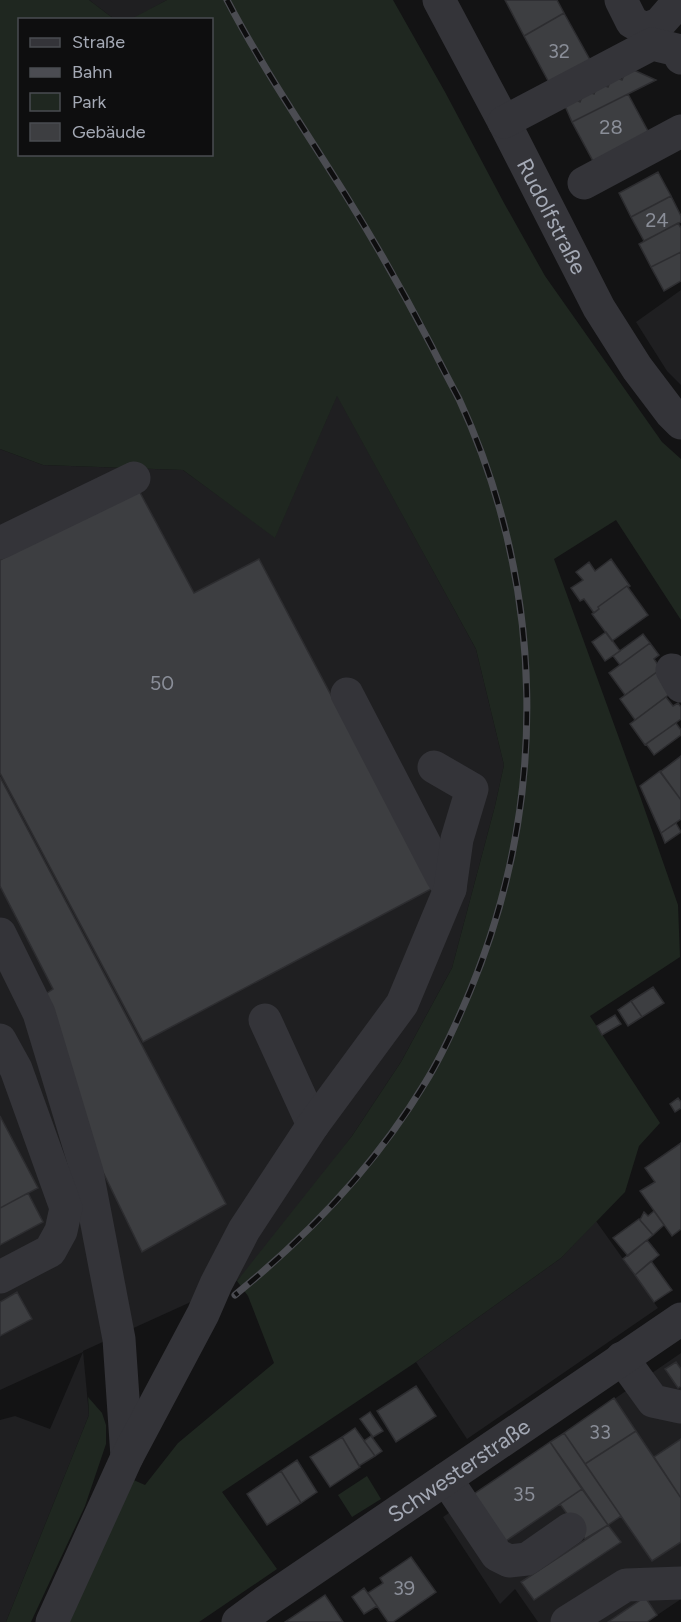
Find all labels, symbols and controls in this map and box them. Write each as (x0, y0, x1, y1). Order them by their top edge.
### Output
legend (18, 18, 213, 156)
text: Straße (72, 31, 125, 53)
house number: 32 (548, 39, 570, 63)
text: Bahn (72, 61, 112, 83)
text: Park (72, 91, 107, 113)
house number: 28 (599, 115, 623, 139)
text: Gebäude (72, 121, 146, 143)
street label: Rudolfstraße (511, 154, 593, 279)
house number: 24 (645, 208, 669, 232)
house number: 50 (150, 671, 174, 695)
street label: Schwesterstraße (382, 1412, 535, 1528)
house number: 33 (589, 1420, 611, 1444)
house number: 35 (513, 1482, 535, 1506)
house number: 39 (393, 1576, 415, 1600)

